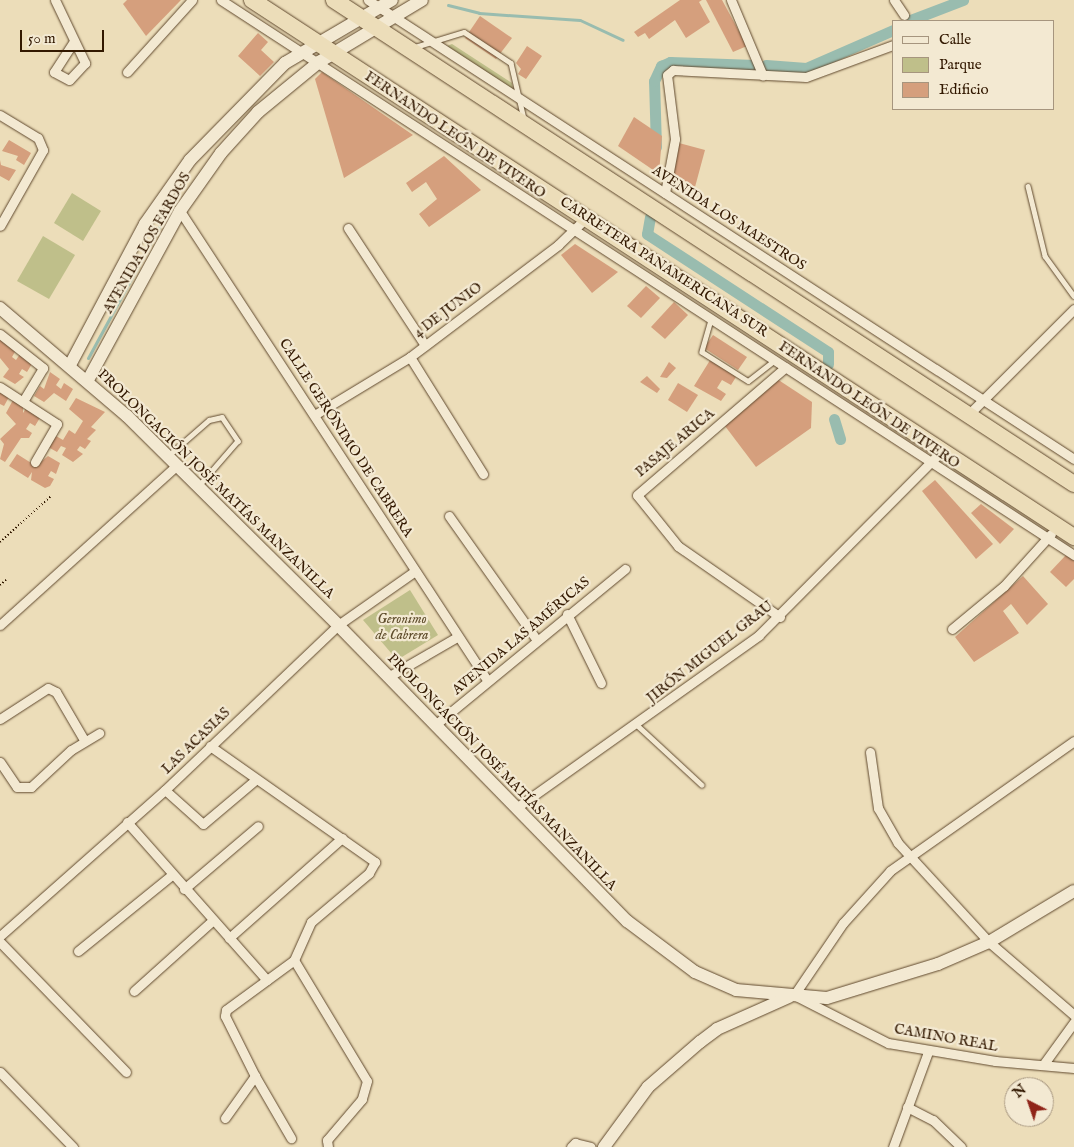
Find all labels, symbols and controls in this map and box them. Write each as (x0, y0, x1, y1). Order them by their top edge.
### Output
scale bar (22, 20, 106, 52)
legend (892, 20, 1054, 110)
text: 50 m (28, 29, 56, 48)
text: Calle (939, 30, 971, 49)
text: Parque (939, 55, 982, 74)
street label: FERNANDO LEÓN DE VIVERO (361, 68, 549, 202)
text: Edificio (939, 80, 989, 99)
street label: AVENIDA LOS MAESTROS (649, 162, 809, 274)
street label: AVENIDA LOS FARDOS (100, 170, 194, 316)
street label: CARRETERA PANAMERICANA SUR (557, 193, 771, 341)
street label: 4 DE JUNIO (411, 279, 485, 341)
street label: CALLE GERÓNIMO DE CABRERA (275, 336, 417, 540)
street label: FERNANDO LEÓN DE VIVERO (775, 338, 963, 472)
street label: PROLONGACIÓN JOSÉ MATÍAS MANZANILLA (94, 366, 338, 602)
street label: PASAJE ARICA (632, 405, 718, 481)
street label: AVENIDA LAS AMÉRICAS (449, 574, 593, 698)
street label: JIRÓN MIGUEL GRAU (643, 597, 777, 707)
park label: Geronimo de Cabrera (375, 611, 429, 644)
street label: PROLONGACIÓN JOSÉ MATÍAS MANZANILLA (384, 650, 620, 894)
street label: LAS ACASIAS (158, 704, 234, 778)
street label: CAMINO REAL (893, 1021, 999, 1055)
north arrow (1004, 1077, 1054, 1127)
text: N (1009, 1081, 1030, 1102)

